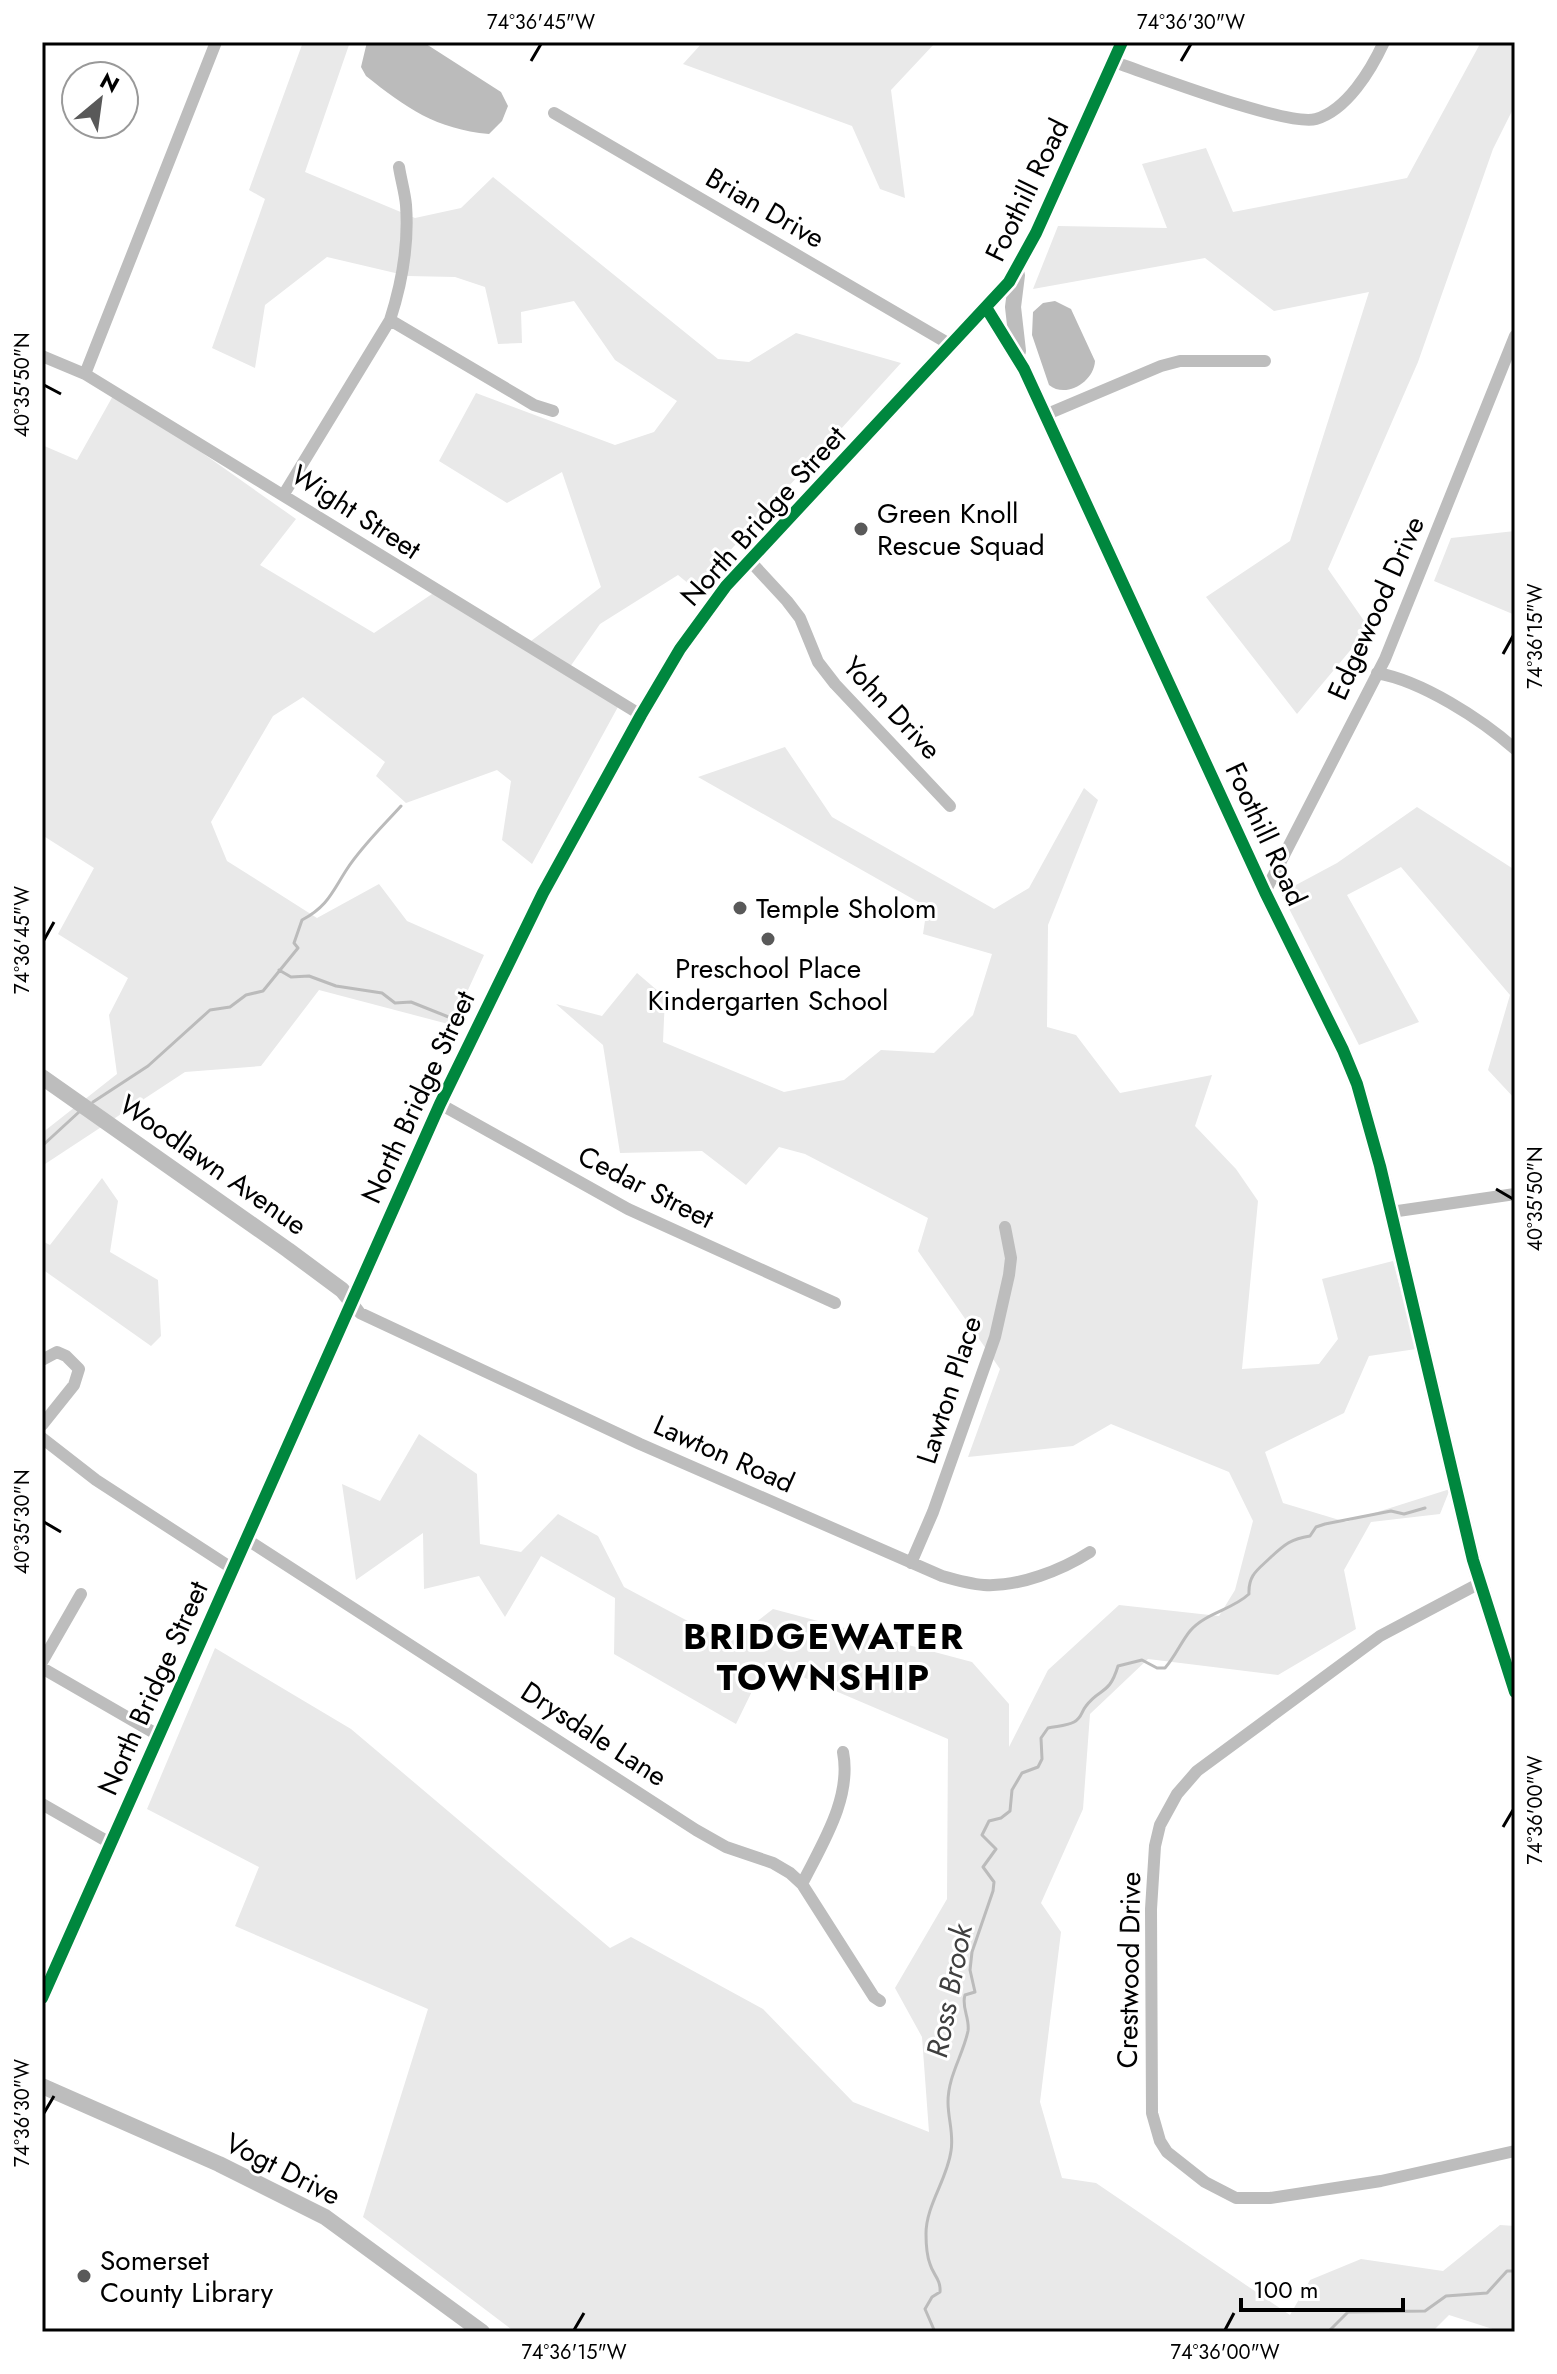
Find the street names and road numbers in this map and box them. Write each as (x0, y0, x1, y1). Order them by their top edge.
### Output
street label: Foothill Road (975, 112, 1079, 268)
street label: Brian Drive (698, 157, 832, 259)
street label: North Bridge Street (671, 416, 856, 615)
street label: Wight Street (283, 455, 429, 570)
street label: Edgewood Drive (1317, 510, 1435, 706)
street label: Yohn Drive (833, 647, 951, 769)
street label: Foothill Road (1215, 755, 1317, 913)
street label: North Bridge Street (351, 984, 485, 1210)
street label: Woodlawn Avenue (111, 1085, 315, 1245)
street label: Cedar Street (571, 1135, 721, 1239)
street label: Lawton Place (906, 1311, 992, 1469)
street label: Lawton Road (647, 1405, 801, 1503)
street label: North Bridge Street (87, 1574, 219, 1802)
street label: Drysdale Lane (513, 1671, 675, 1797)
street label: Crestwood Drive (1107, 1871, 1151, 2069)
street label: Vogt Drive (218, 2122, 348, 2216)

